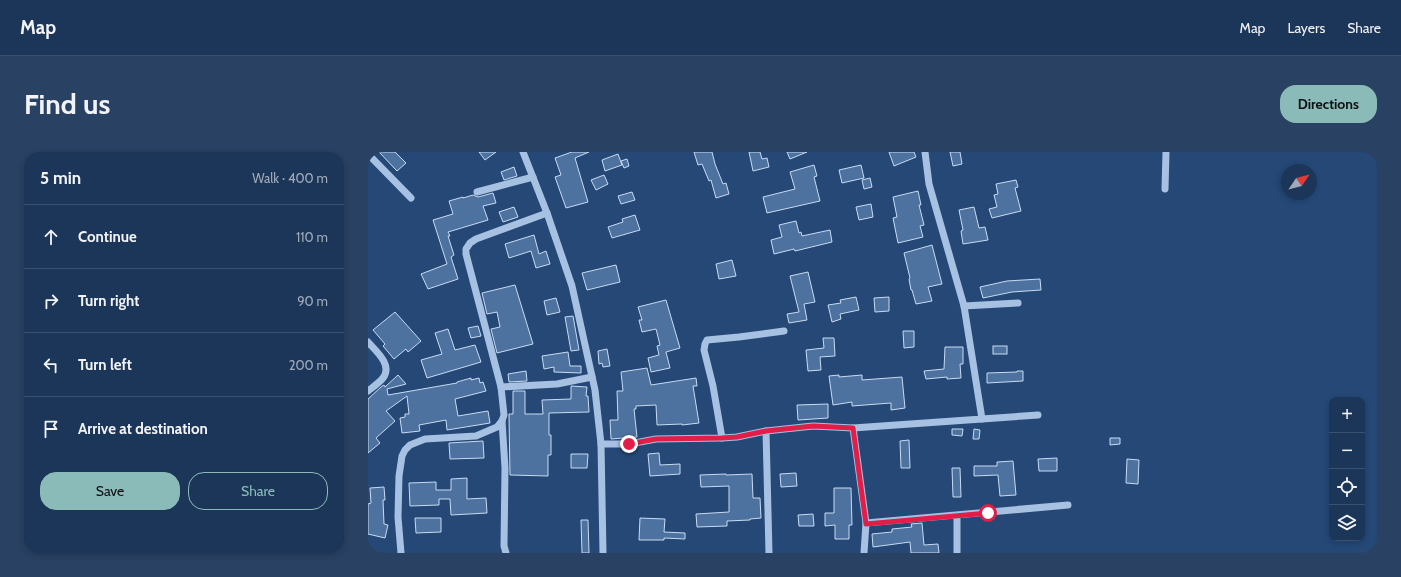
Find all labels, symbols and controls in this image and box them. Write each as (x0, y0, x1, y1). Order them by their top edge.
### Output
text: Map (20, 16, 56, 39)
text: Map (1240, 19, 1265, 37)
text: Layers (1287, 19, 1325, 37)
text: Share (1347, 19, 1381, 37)
button: Directions (1280, 85, 1377, 123)
text: Find us (24, 87, 110, 121)
north arrow (1281, 164, 1317, 200)
text: 5 min (40, 168, 81, 188)
text: Walk · 400 m (252, 170, 328, 186)
icon: ahead (40, 226, 62, 248)
text: Continue (78, 228, 137, 246)
text: 110 m (296, 229, 328, 245)
icon: right (40, 290, 62, 312)
text: Turn right (78, 292, 139, 310)
text: 90 m (297, 293, 328, 309)
icon: left (40, 354, 62, 376)
text: Turn left (78, 356, 132, 374)
text: 200 m (289, 357, 328, 373)
map controls (1329, 397, 1365, 541)
button: + (1329, 397, 1365, 433)
icon: arrive (40, 418, 62, 440)
text: Arrive at destination (78, 420, 208, 438)
button: − (1329, 433, 1365, 469)
route end (620, 435, 638, 453)
button: locate (1329, 469, 1365, 505)
button: Save (40, 472, 180, 510)
button: Share (188, 472, 328, 510)
route start (979, 504, 997, 522)
button: layers (1329, 505, 1365, 541)

